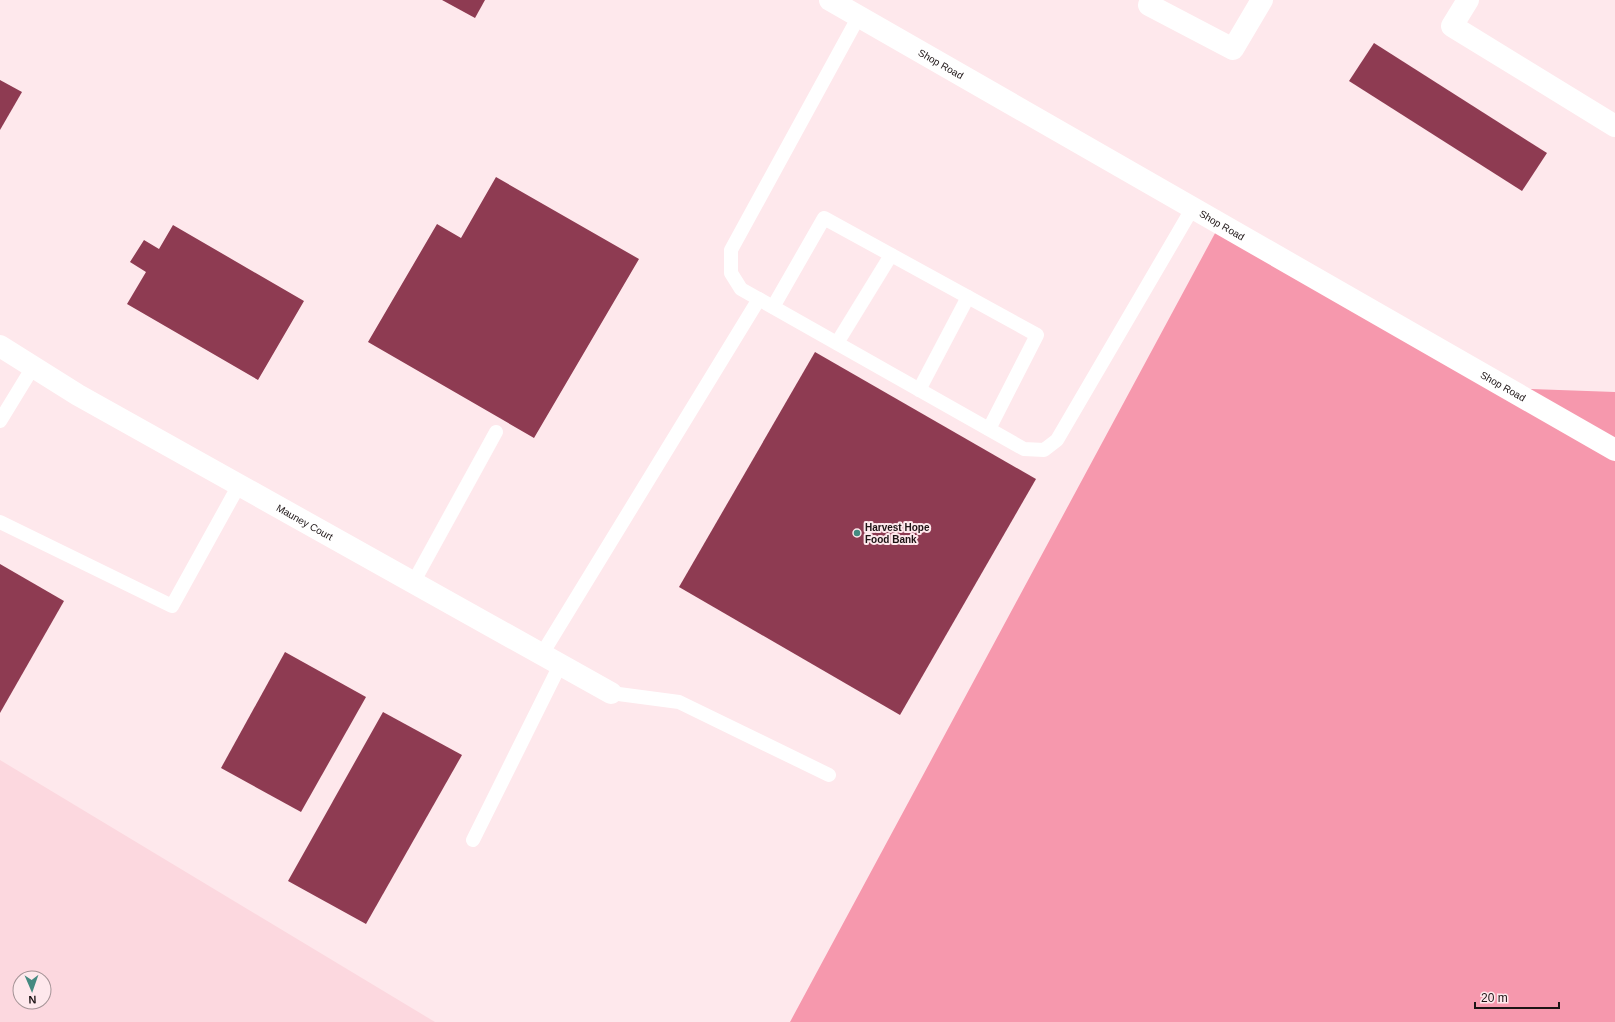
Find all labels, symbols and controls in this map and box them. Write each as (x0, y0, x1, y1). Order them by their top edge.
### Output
street label: Shop Road (916, 47, 965, 81)
street label: Shop Road (1197, 208, 1246, 242)
street label: Shop Road (1479, 369, 1527, 404)
street label: Mauney Court (274, 502, 335, 543)
place label: Harvest Hope Food Bank (865, 522, 930, 545)
marker: Harvest Hope Food Bank (852, 528, 862, 538)
north arrow (12, 970, 52, 1010)
scale bar (1475, 984, 1559, 1010)
text: 20 m (1481, 991, 1508, 1005)
text: N (28, 994, 37, 1006)

